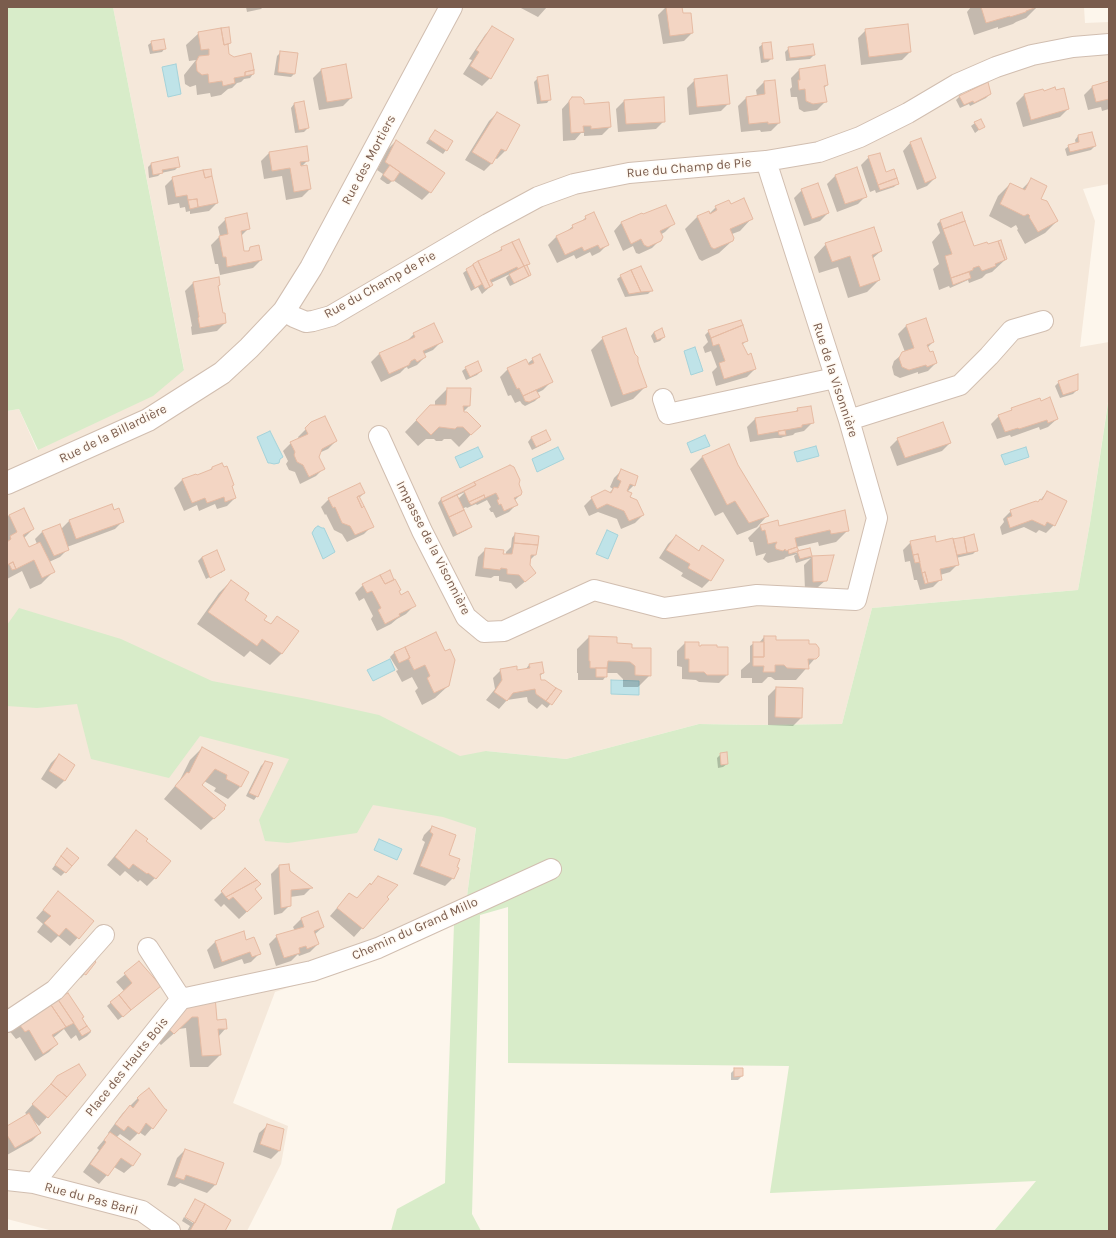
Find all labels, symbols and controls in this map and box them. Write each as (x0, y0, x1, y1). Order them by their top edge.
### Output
street label: Rue des Mortiers (339, 112, 399, 208)
street label: Rue du Champ de Pie (626, 155, 752, 181)
street label: Rue du Champ de Pie (321, 248, 439, 322)
street label: Rue de la Visonnière (809, 321, 861, 439)
street label: Rue de la Billardière (57, 401, 169, 467)
street label: Impasse de la Visonnière (392, 478, 474, 618)
street label: Chemin du Grand Millo (350, 894, 480, 964)
street label: Place des Hauts Bois (82, 1014, 172, 1120)
street label: Rue du Pas Baril (43, 1179, 139, 1219)

